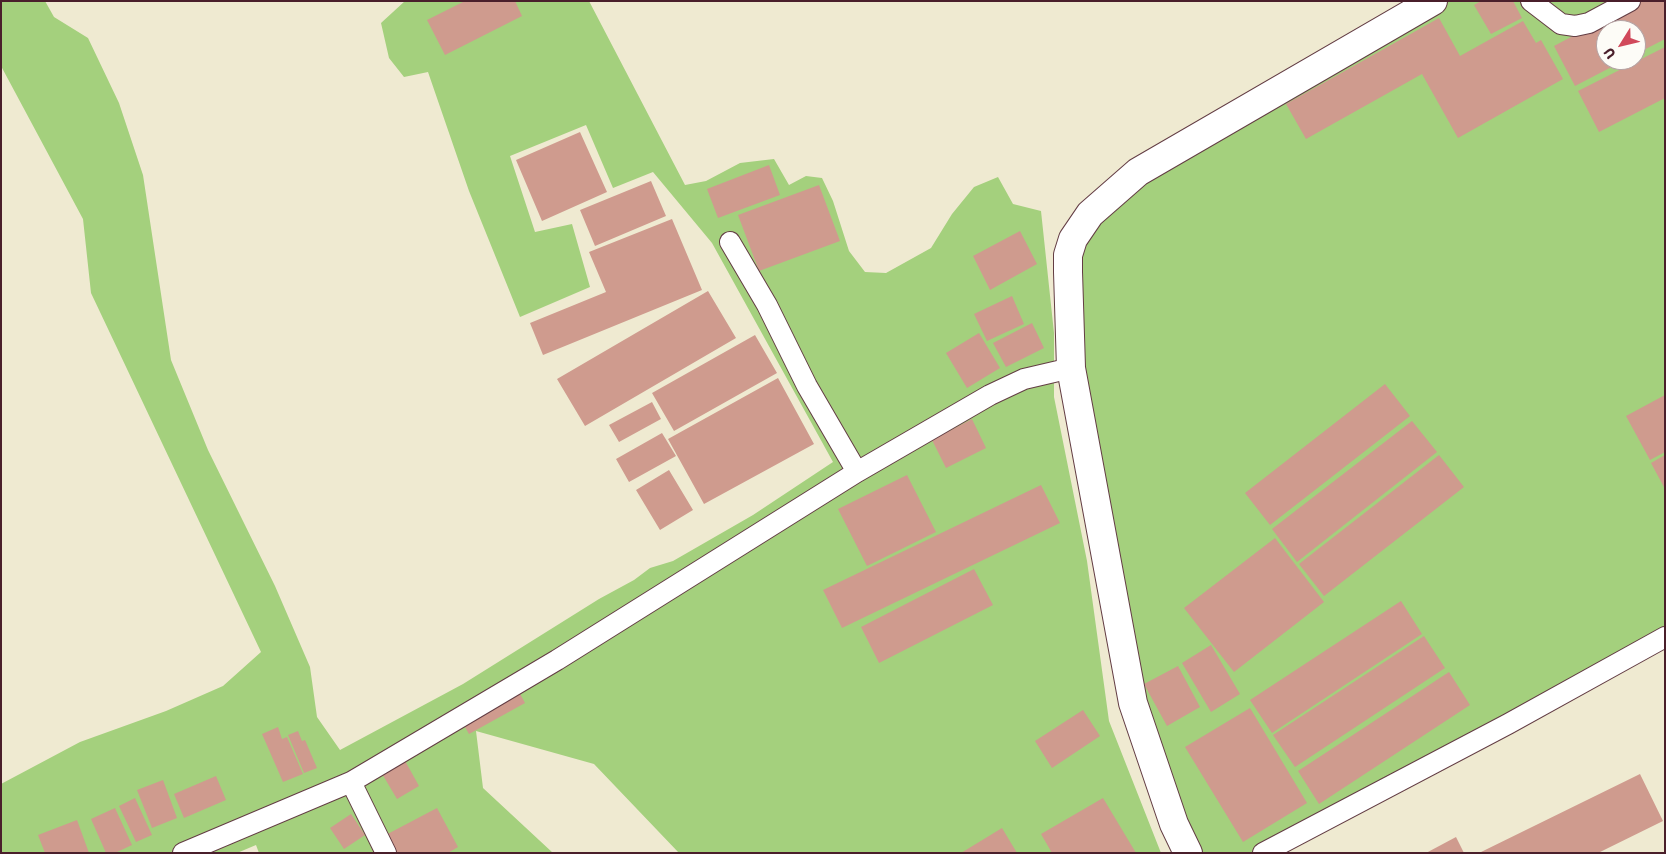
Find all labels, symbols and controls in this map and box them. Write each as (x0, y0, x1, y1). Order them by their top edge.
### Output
north arrow (1596, 20, 1646, 70)
text: U (1600, 44, 1620, 62)

